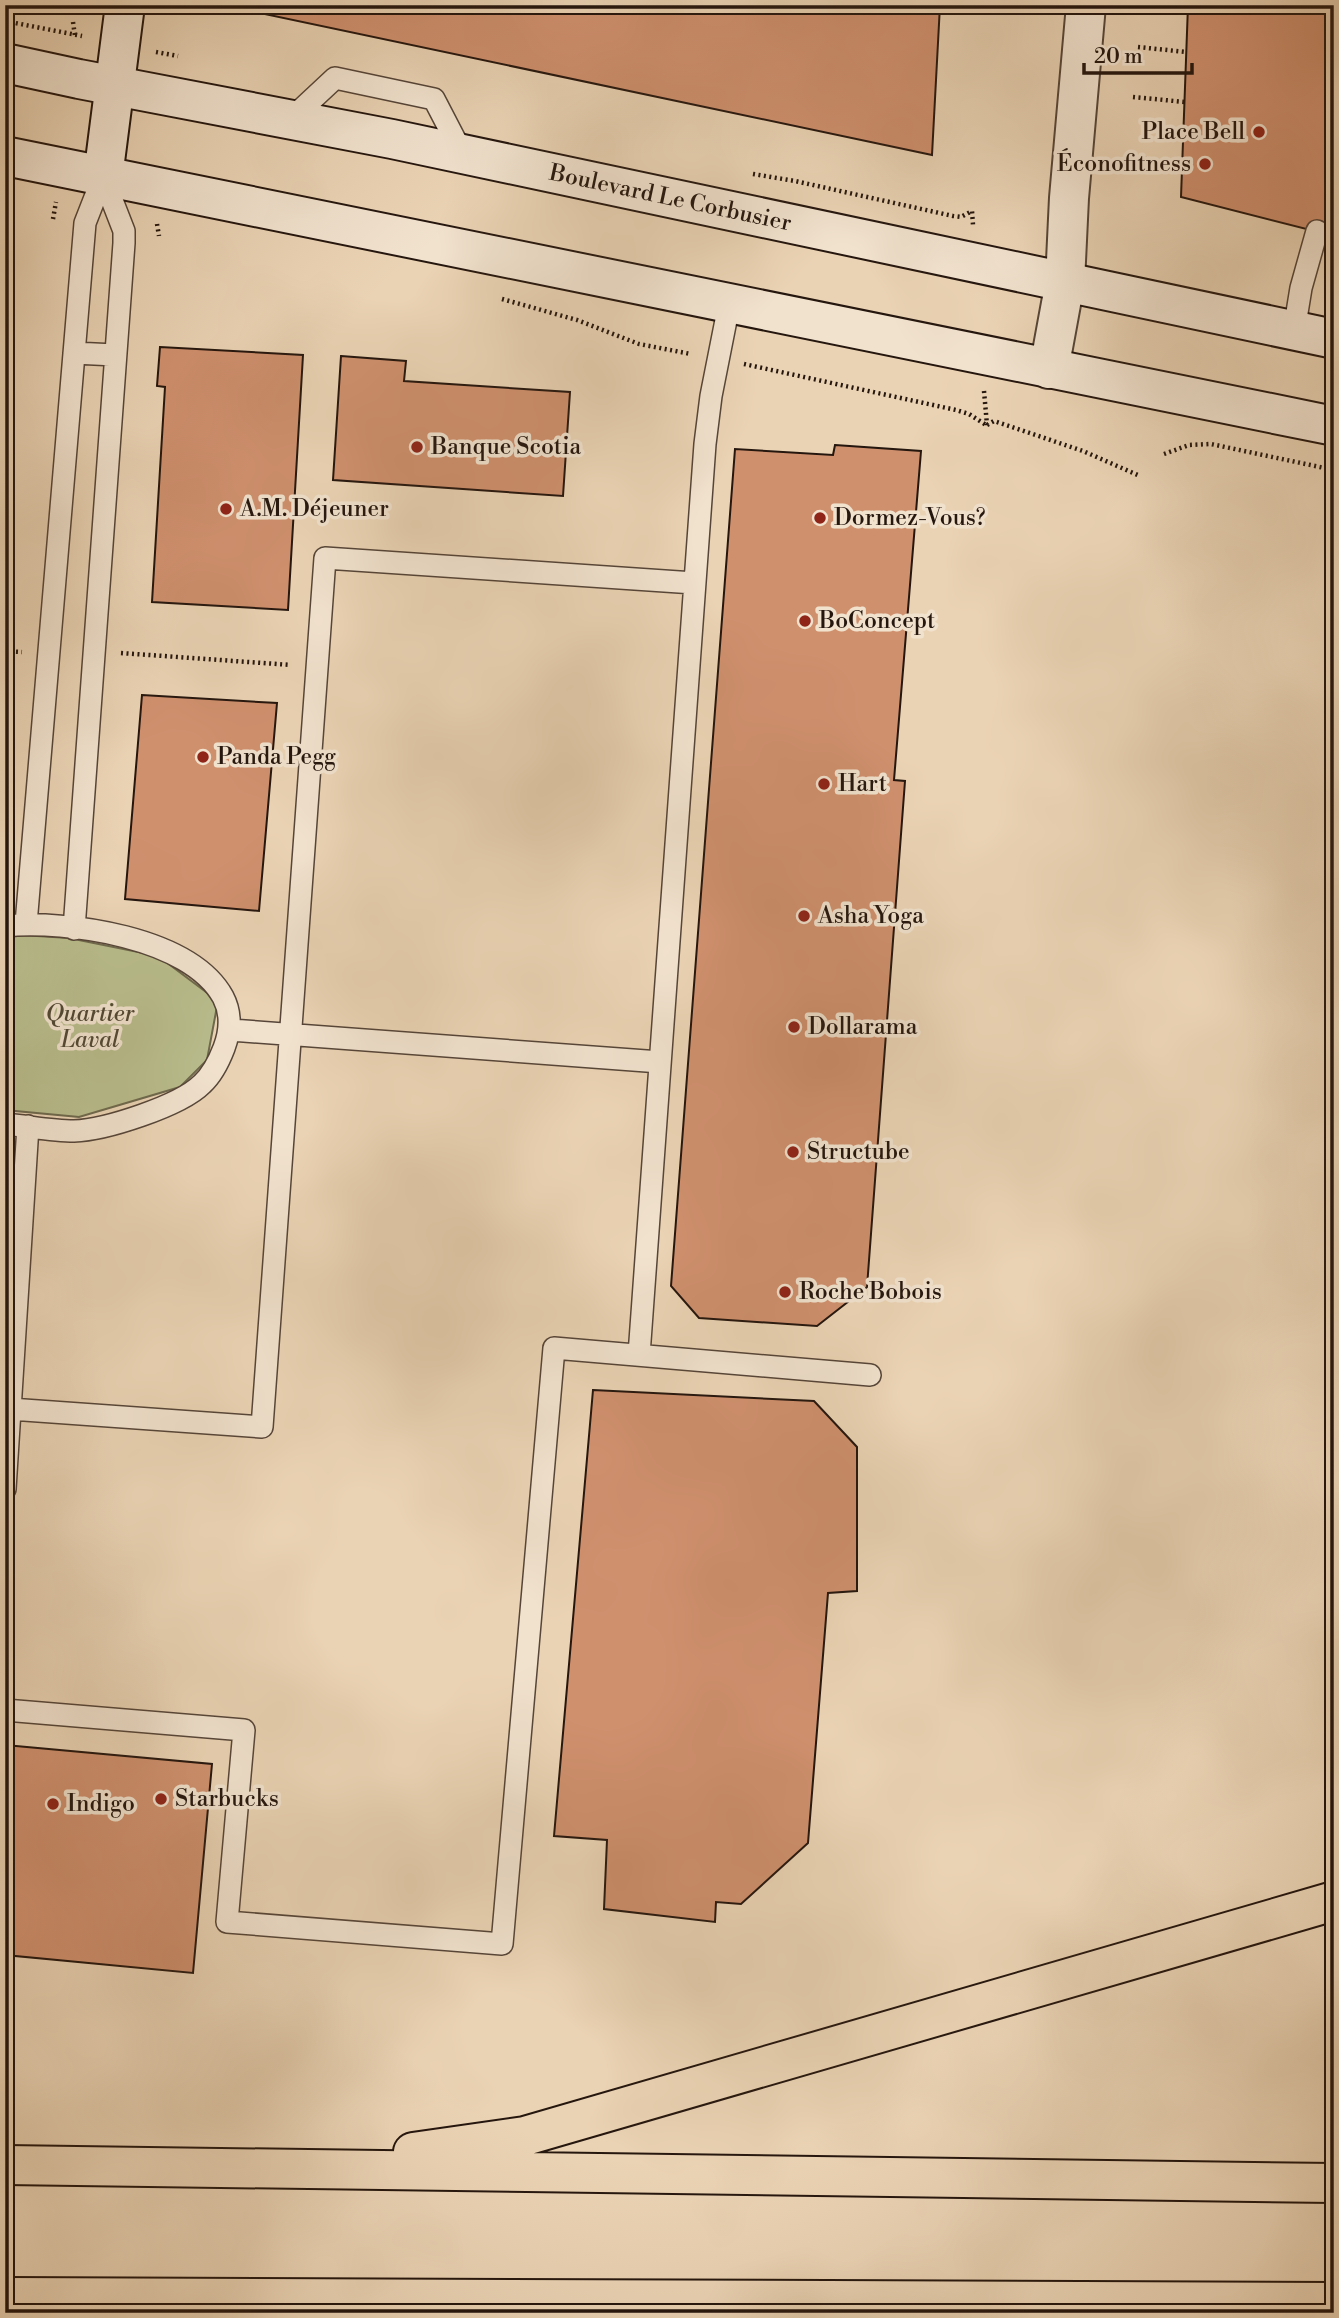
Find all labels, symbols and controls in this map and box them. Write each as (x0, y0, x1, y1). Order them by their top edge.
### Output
scale bar (1084, 32, 1192, 76)
text: 20 m (1094, 44, 1143, 70)
place label: Place Bell (1141, 118, 1245, 146)
marker: Place Bell (1251, 124, 1267, 140)
place label: Éconofitness (1057, 148, 1191, 178)
marker: Éconofitness (1197, 156, 1213, 172)
street label: Boulevard Le Corbusier (546, 159, 794, 237)
place label: Banque Scotia (430, 433, 581, 461)
marker: Banque Scotia (409, 439, 425, 455)
place label: A.M. Déjeuner (239, 495, 389, 523)
marker: A.M. Déjeuner (218, 501, 234, 517)
place label: Dormez-Vous? (834, 504, 985, 532)
marker: Dormez-Vous? (812, 510, 828, 526)
place label: BoConcept (818, 607, 935, 635)
marker: BoConcept (797, 613, 813, 629)
place label: Panda Pegg (217, 743, 336, 771)
marker: Panda Pegg (195, 749, 211, 765)
place label: Hart (838, 770, 887, 798)
marker: Hart (816, 776, 832, 792)
place label: Asha Yoga (817, 902, 924, 930)
marker: Asha Yoga (796, 908, 812, 924)
park label: Quartier Laval (46, 1000, 135, 1054)
place label: Dollarama (808, 1013, 918, 1041)
marker: Dollarama (786, 1019, 802, 1035)
place label: Structube (807, 1138, 910, 1166)
marker: Structube (785, 1144, 801, 1160)
place label: Roche Bobois (799, 1278, 942, 1306)
marker: Roche Bobois (777, 1284, 793, 1300)
place label: Starbucks (175, 1785, 279, 1813)
place label: Indigo (67, 1790, 135, 1818)
marker: Starbucks (153, 1791, 169, 1807)
marker: Indigo (45, 1796, 61, 1812)

